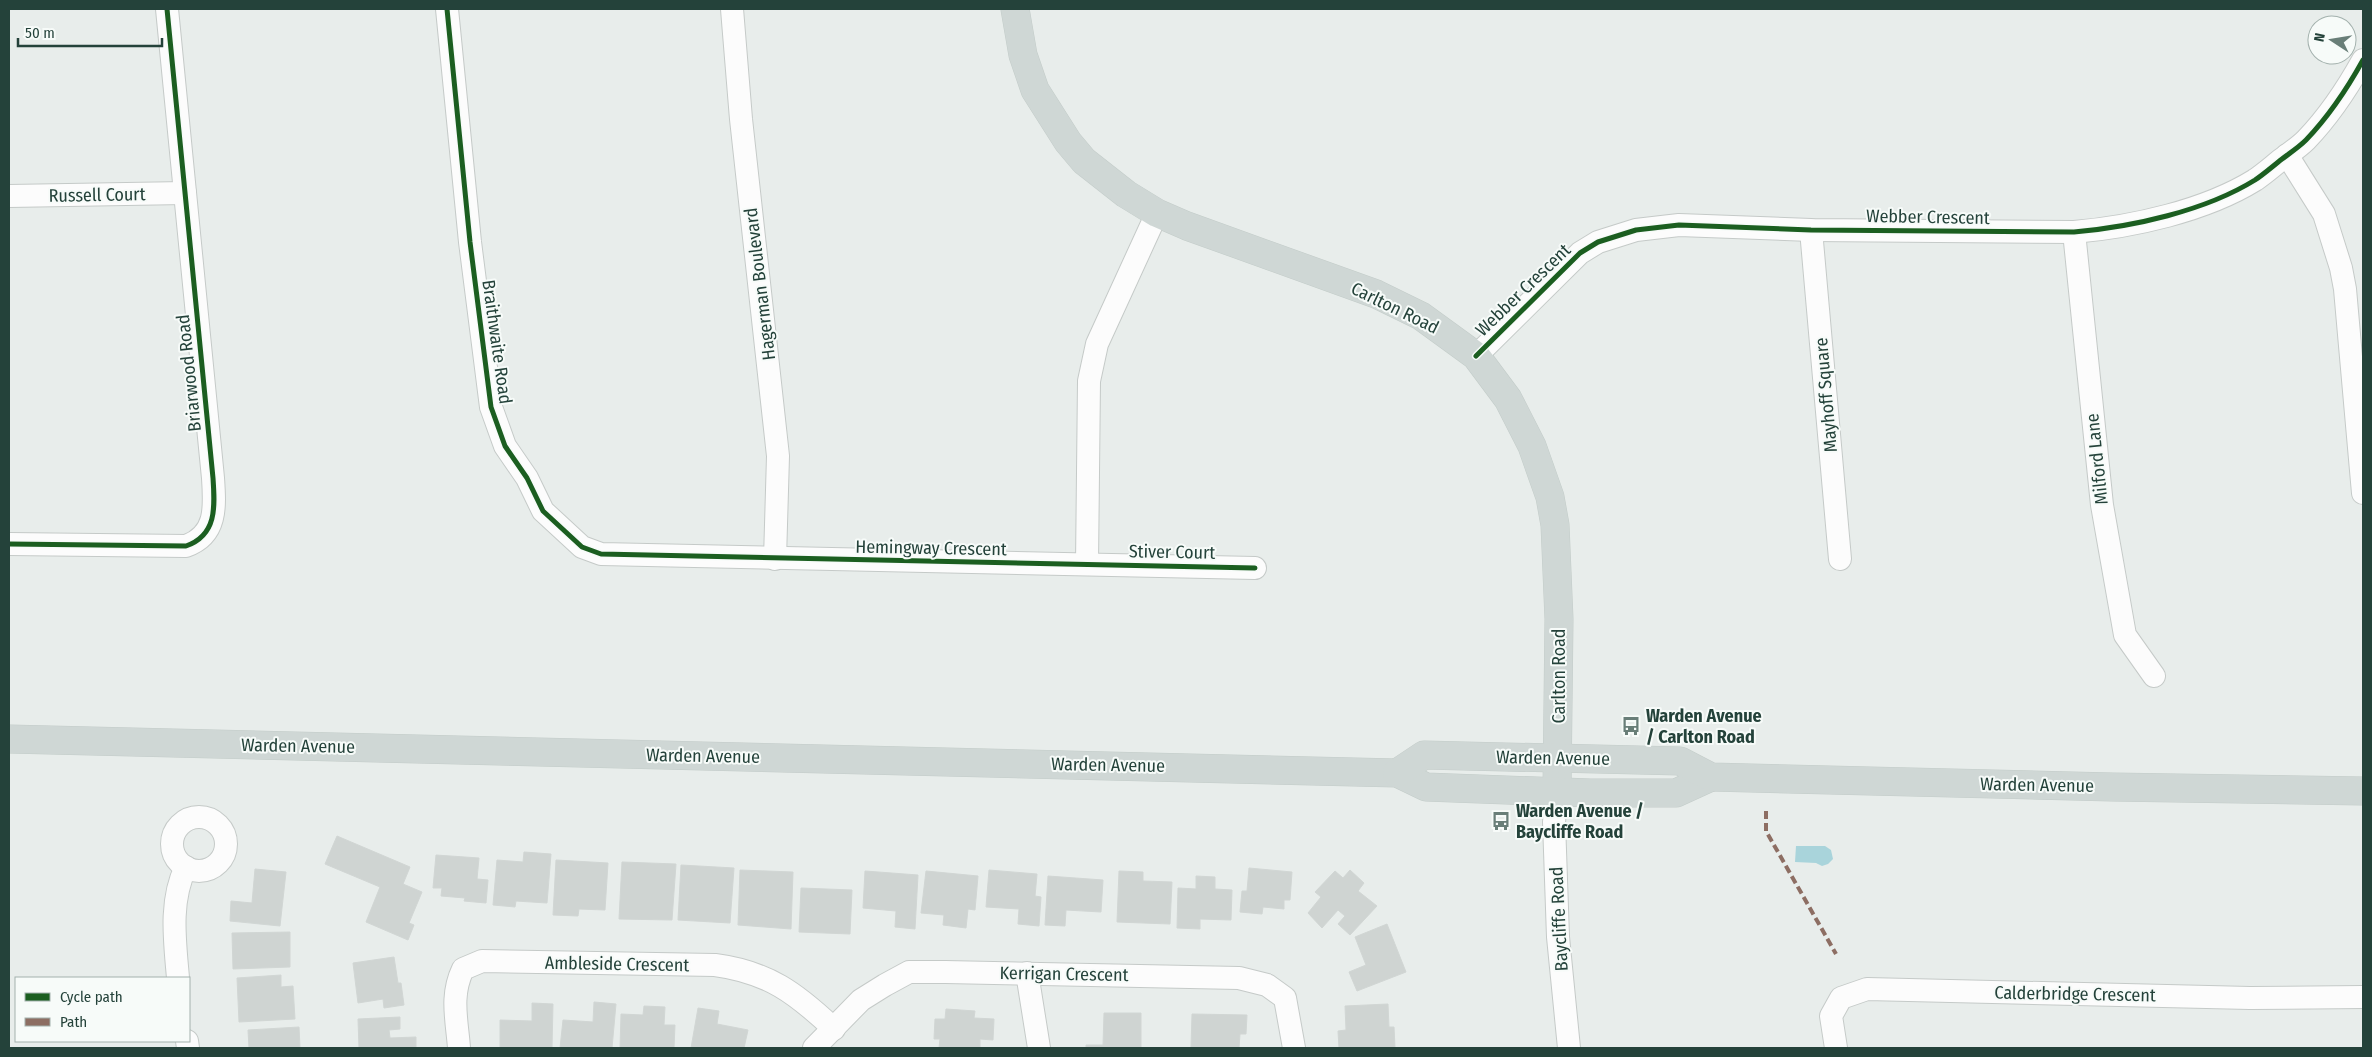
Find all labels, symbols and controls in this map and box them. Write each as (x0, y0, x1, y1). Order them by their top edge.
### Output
scale bar (18, 15, 161, 47)
north arrow (2307, 15, 2357, 65)
text: 50 m (25, 24, 55, 42)
text: N (2311, 32, 2329, 43)
street label: Russell Court (48, 183, 146, 207)
street label: Webber Crescent (1866, 205, 1990, 229)
street label: Hagerman Boulevard (740, 206, 780, 362)
street label: Webber Crescent (1471, 239, 1575, 341)
street label: Carlton Road (1348, 277, 1442, 339)
street label: Braithwaite Road (477, 278, 517, 406)
street label: Briarwood Road (172, 313, 206, 433)
street label: Mayhoff Square (1810, 337, 1842, 453)
street label: Milford Lane (2081, 412, 2113, 506)
street label: Hemingway Crescent (855, 536, 1007, 560)
street label: Stiver Court (1129, 540, 1216, 564)
street label: Carlton Road (1548, 629, 1570, 723)
place label: Warden Avenue / Carlton Road (1646, 705, 1762, 748)
bus stop icon: Warden Avenue / Carlton Road (1620, 715, 1642, 737)
street label: Warden Avenue (241, 734, 355, 758)
street label: Warden Avenue (646, 744, 760, 768)
street label: Warden Avenue (1496, 746, 1610, 770)
street label: Warden Avenue (1051, 753, 1165, 777)
street label: Warden Avenue (1980, 773, 2094, 797)
place label: Warden Avenue / Baycliffe Road (1516, 800, 1644, 843)
bus stop icon: Warden Avenue / Baycliffe Road (1490, 810, 1512, 832)
street label: Baycliffe Road (1545, 866, 1573, 972)
street label: Ambleside Crescent (545, 952, 689, 976)
street label: Kerrigan Crescent (999, 962, 1129, 986)
legend (15, 977, 190, 1042)
street label: Calderbridge Crescent (1994, 982, 2156, 1006)
text: Cycle path (60, 988, 123, 1006)
text: Path (60, 1013, 87, 1031)

